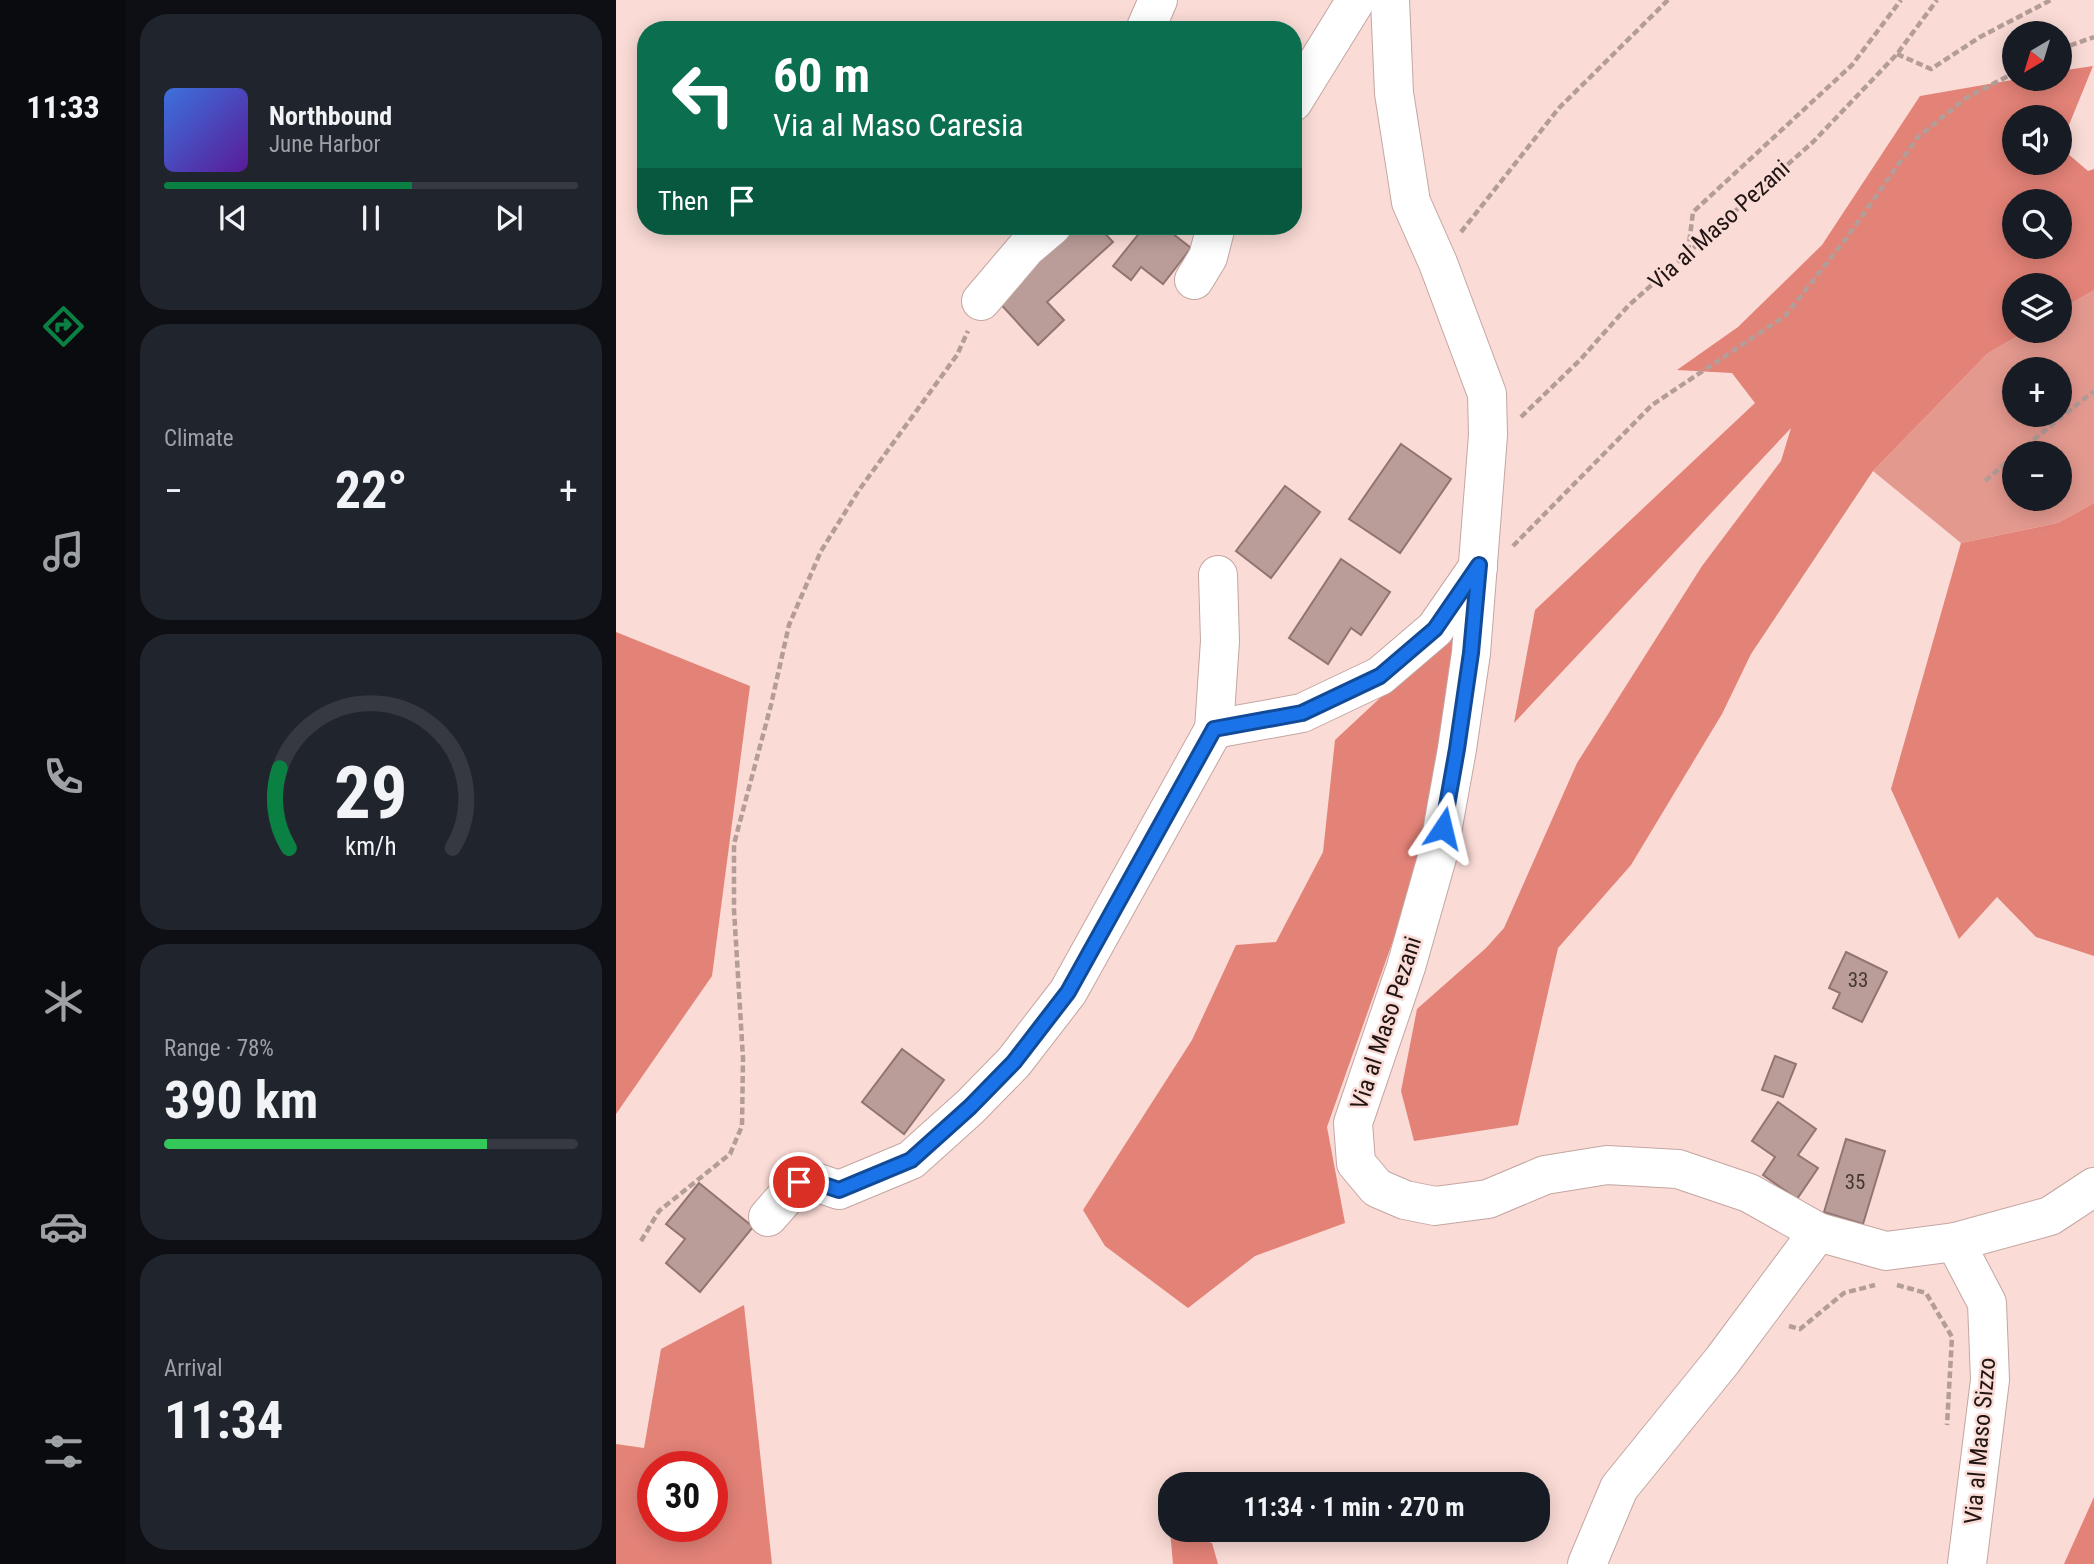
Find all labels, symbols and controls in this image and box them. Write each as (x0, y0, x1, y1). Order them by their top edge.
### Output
north arrow (2002, 21, 2072, 91)
map controls (2002, 21, 2072, 511)
text: 60 m (773, 47, 870, 104)
icon: left (658, 49, 749, 140)
text: 11:33 (26, 88, 100, 126)
text: Northbound (269, 101, 392, 131)
button: sound (2002, 105, 2072, 175)
text: Via al Maso Caresia (773, 106, 1024, 144)
text: June Harbor (269, 131, 381, 158)
street label: Via al Maso Pezani (1643, 154, 1795, 296)
icon: arrive (723, 182, 761, 220)
text: Then (658, 186, 709, 216)
button: search (2002, 189, 2072, 259)
icon: previous (214, 199, 252, 237)
icon: pause (352, 199, 390, 237)
icon: next (490, 199, 528, 237)
button: layers (2002, 273, 2072, 343)
icon: directions (39, 302, 88, 351)
button: + (2002, 357, 2072, 427)
text: Climate (164, 425, 234, 452)
button: − (2002, 441, 2072, 511)
text: 22° (335, 460, 407, 521)
text: − (164, 469, 183, 513)
text: + (559, 469, 578, 513)
icon: music (39, 527, 88, 576)
text: 29 (334, 750, 408, 836)
icon: phone (39, 752, 88, 801)
position arrow (1406, 791, 1480, 865)
text: km/h (345, 832, 397, 861)
street label: Via al Maso Pezani (1345, 933, 1427, 1113)
house number: 33 (1848, 968, 1868, 992)
icon: climate (39, 977, 88, 1026)
text: Range · 78% (164, 1035, 274, 1062)
text: 390 km (164, 1070, 318, 1131)
pin (769, 1152, 829, 1212)
icon: arrive (780, 1163, 818, 1201)
house number: 35 (1845, 1170, 1865, 1194)
icon: car (39, 1202, 88, 1251)
text: Arrival (164, 1355, 223, 1382)
street label: Via al Maso Sizzo (1959, 1356, 2001, 1526)
text: 11:34 (164, 1390, 283, 1451)
icon: filters (39, 1427, 88, 1476)
speed limit sign: 30 (637, 1451, 728, 1542)
text: 11:34 · 1 min · 270 m (1244, 1492, 1464, 1522)

